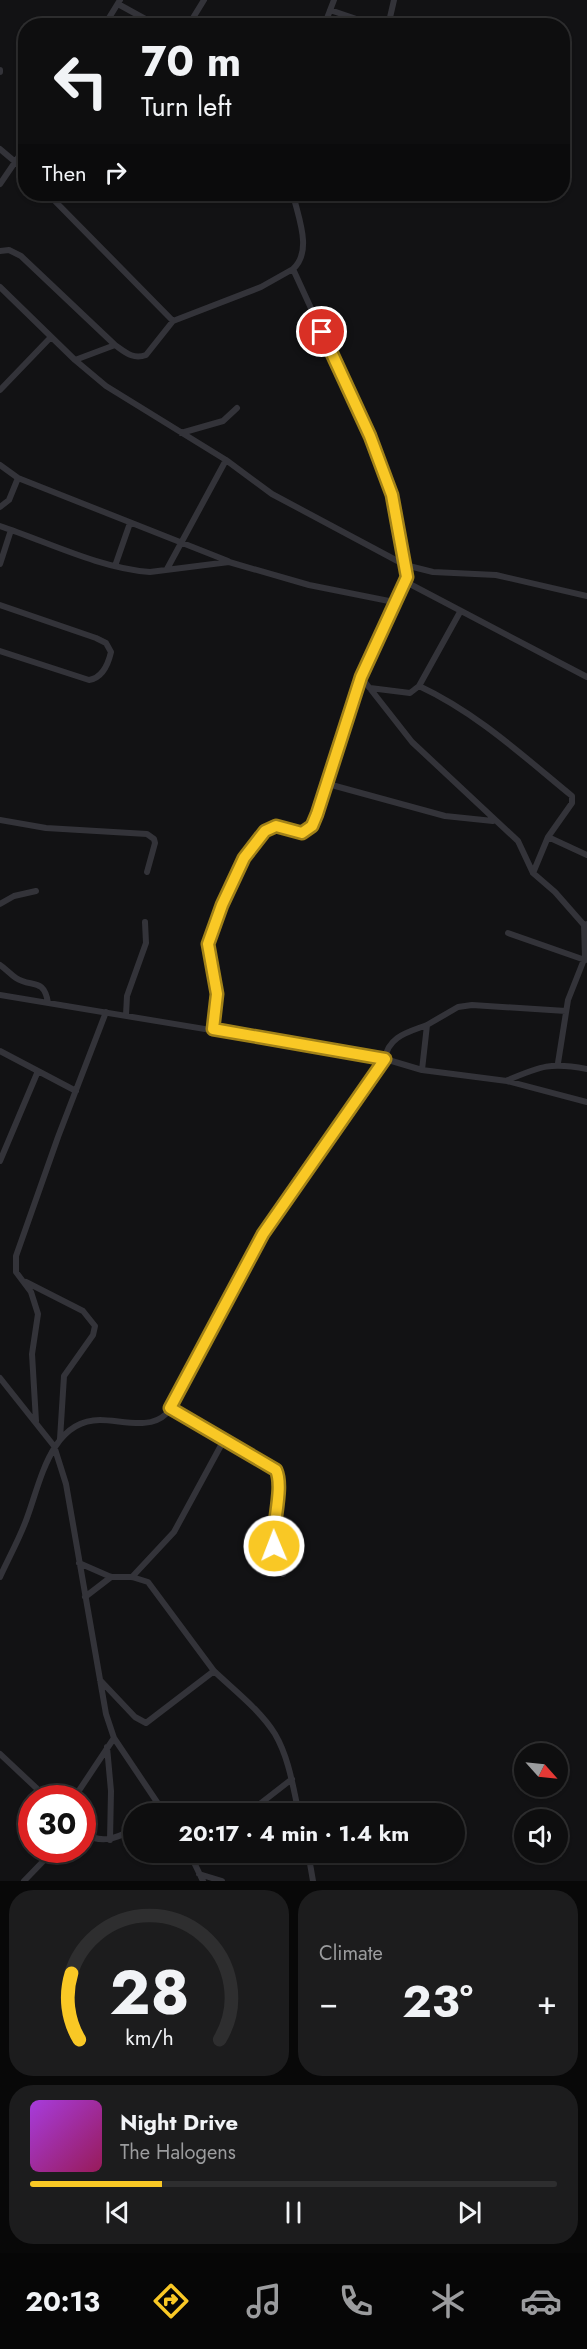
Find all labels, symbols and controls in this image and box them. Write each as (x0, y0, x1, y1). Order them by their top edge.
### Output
text: 70 m (141, 31, 241, 92)
icon: left (42, 42, 120, 120)
text: Turn left (141, 87, 231, 126)
icon: right (99, 156, 132, 189)
text: Then (42, 157, 87, 189)
pin (296, 306, 347, 357)
icon: arrive (305, 315, 338, 348)
position arrow (242, 1514, 306, 1578)
north arrow (514, 1743, 568, 1797)
map controls (514, 1743, 568, 1863)
speed limit sign: 30 (18, 1785, 96, 1863)
button: sound (514, 1809, 568, 1863)
text: 20:17 · 4 min · 1.4 km (179, 1817, 409, 1849)
text: Climate (319, 1939, 383, 1968)
text: 28 (109, 1947, 189, 2037)
text: 23° (402, 1969, 473, 2034)
text: − (319, 1979, 338, 2026)
text: + (537, 1979, 557, 2026)
text: km/h (125, 2022, 173, 2053)
text: Night Drive (120, 2106, 238, 2138)
text: The Halogens (120, 2138, 236, 2167)
icon: previous (101, 2196, 134, 2229)
icon: pause (277, 2196, 310, 2229)
icon: next (453, 2196, 486, 2229)
icon: directions (150, 2280, 192, 2322)
icon: music (243, 2280, 285, 2322)
icon: phone (335, 2280, 377, 2322)
icon: climate (427, 2280, 469, 2322)
icon: car (520, 2280, 562, 2322)
text: 20:13 (25, 2282, 100, 2321)

